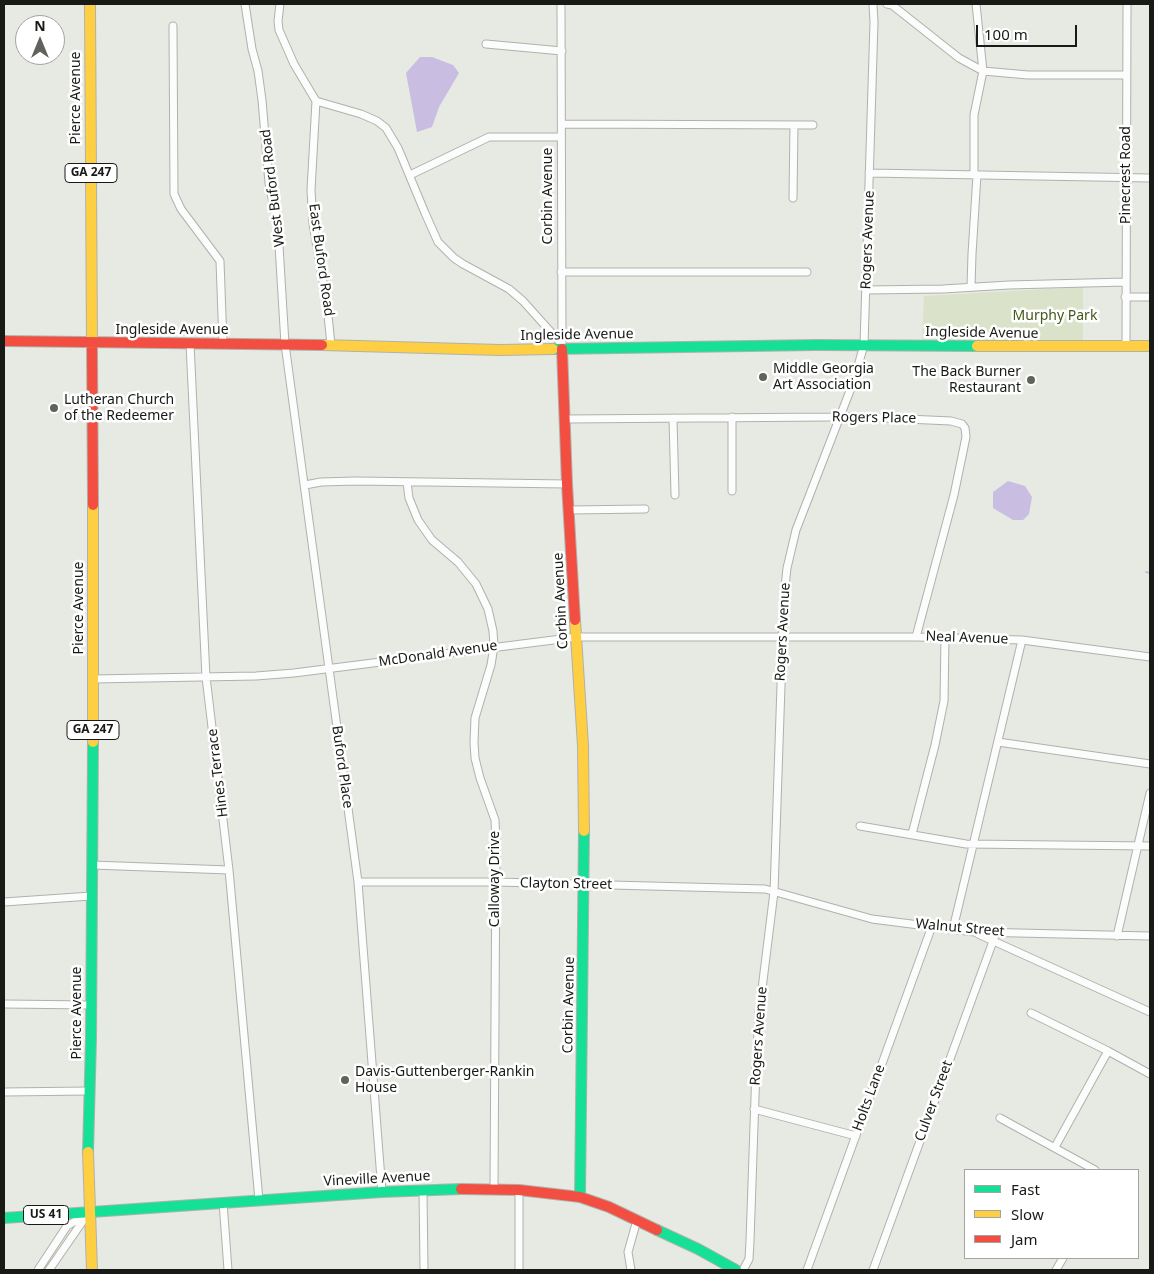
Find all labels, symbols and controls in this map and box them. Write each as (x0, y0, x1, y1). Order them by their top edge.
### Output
north arrow (15, 15, 65, 65)
scale bar (979, 15, 1080, 47)
text: N (34, 16, 46, 35)
text: 100 m (984, 24, 1028, 44)
street label: Pierce Avenue (68, 52, 84, 144)
street label: Pinecrest Road (1118, 126, 1134, 224)
street label: West Buford Road (257, 128, 289, 248)
street label: Corbin Avenue (540, 148, 556, 244)
road number: GA 247 (65, 164, 117, 182)
street label: Rogers Avenue (858, 190, 878, 290)
street label: East Buford Road (305, 203, 337, 317)
park label: Murphy Park (1013, 308, 1097, 324)
street label: Ingleside Avenue (115, 322, 229, 338)
street label: Ingleside Avenue (925, 324, 1039, 342)
street label: Ingleside Avenue (520, 326, 634, 344)
place label: Middle Georgia Art Association (773, 361, 874, 394)
place label: The Back Burner Restaurant (912, 364, 1021, 397)
marker: Middle Georgia Art Association (757, 371, 769, 383)
marker: The Back Burner Restaurant (1025, 374, 1037, 386)
place label: Lutheran Church of the Redeemer (64, 392, 174, 424)
marker: Lutheran Church of the Redeemer (48, 402, 60, 414)
street label: Rogers Place (832, 409, 916, 427)
street label: Corbin Avenue (550, 552, 572, 650)
street label: Pierce Avenue (71, 562, 87, 654)
street label: Rogers Avenue (772, 582, 794, 682)
street label: Neal Avenue (925, 628, 1009, 648)
street label: McDonald Avenue (378, 637, 498, 671)
road number: GA 247 (67, 720, 119, 740)
street label: Buford Place (328, 725, 356, 809)
street label: Hines Terrace (204, 728, 232, 818)
street label: Calloway Drive (487, 831, 503, 927)
street label: Clayton Street (520, 875, 612, 893)
street label: Walnut Street (915, 916, 1005, 940)
street label: Corbin Avenue (560, 956, 578, 1054)
street label: Pierce Avenue (69, 967, 85, 1059)
street label: Rogers Avenue (747, 986, 771, 1086)
street label: Culver Street (912, 1058, 956, 1144)
street label: Holts Lane (849, 1062, 889, 1134)
place label: Davis-Guttenberger-Rankin House (355, 1064, 534, 1096)
marker: Davis-Guttenberger-Rankin House (339, 1074, 351, 1086)
street label: Vineville Avenue (323, 1168, 431, 1190)
legend (964, 1169, 1139, 1259)
text: Fast (1011, 1179, 1040, 1199)
text: Slow (1011, 1204, 1044, 1224)
road number: US 41 (23, 1206, 68, 1224)
text: Jam (1011, 1229, 1038, 1249)

